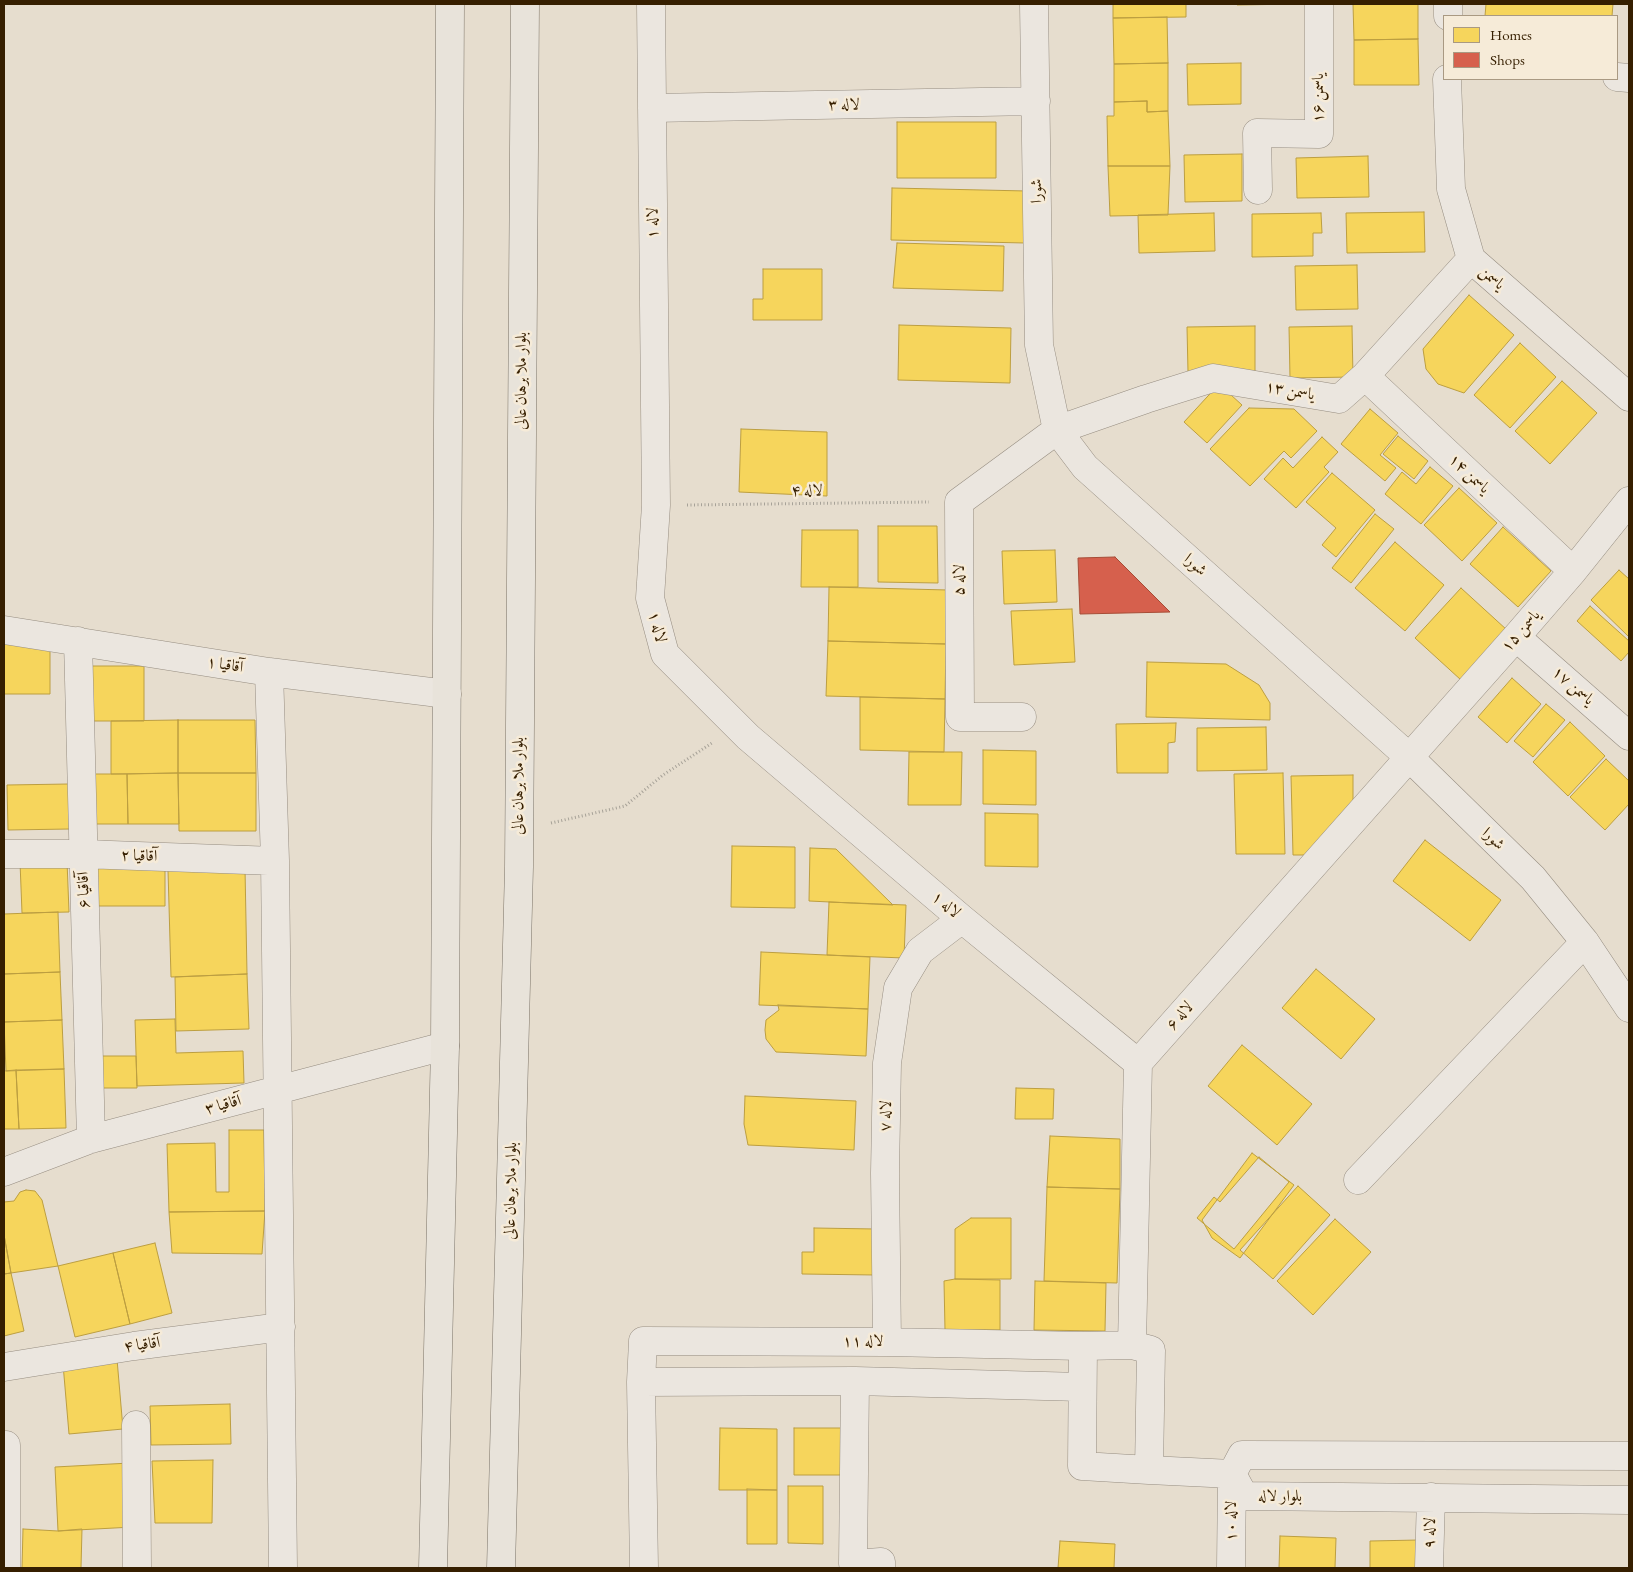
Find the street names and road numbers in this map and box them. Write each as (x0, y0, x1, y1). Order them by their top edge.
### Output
street label: یاسمن ۱۶ (1309, 73, 1329, 123)
street label: لاله ۳ (828, 95, 860, 115)
street label: شورا (1027, 179, 1047, 203)
street label: لاله ۱ (643, 207, 663, 239)
street label: یاسمن (1475, 262, 1509, 294)
street label: بلوار ملا برهان عالی (512, 332, 532, 430)
street label: یاسمن ۱۳ (1264, 377, 1316, 405)
street label: یاسمن ۱۴ (1444, 450, 1494, 498)
street label: لاله ۴ (791, 481, 823, 501)
street label: شورا (1179, 550, 1211, 580)
street label: لاله ۵ (950, 564, 970, 596)
street label: یاسمن ۱۵ (1497, 606, 1545, 656)
street label: لاله ۱ (644, 609, 670, 645)
street label: آقاقیا ۱ (205, 653, 245, 677)
street label: یاسمن ۱۷ (1548, 662, 1598, 710)
street label: بلوار ملا برهان عالی (509, 737, 529, 835)
street label: شورا (1478, 824, 1508, 854)
street label: آقاقیا ۲ (120, 846, 158, 866)
street label: آقاقیا ۶ (74, 871, 94, 909)
street label: لاله ۱ (928, 888, 964, 922)
street label: لاله ۶ (1162, 998, 1198, 1034)
street label: آقاقیا ۳ (203, 1091, 243, 1119)
street label: لاله ۷ (876, 1100, 896, 1132)
street label: بلوار ملا برهان عالی (501, 1142, 521, 1240)
street label: لاله ۱۱ (843, 1332, 883, 1352)
street label: آقاقیا ۴ (122, 1333, 162, 1357)
street label: بلوار لاله (1258, 1487, 1302, 1507)
street label: لاله ۱۰ (1222, 1501, 1242, 1541)
street label: لاله ۹ (1420, 1517, 1440, 1549)

